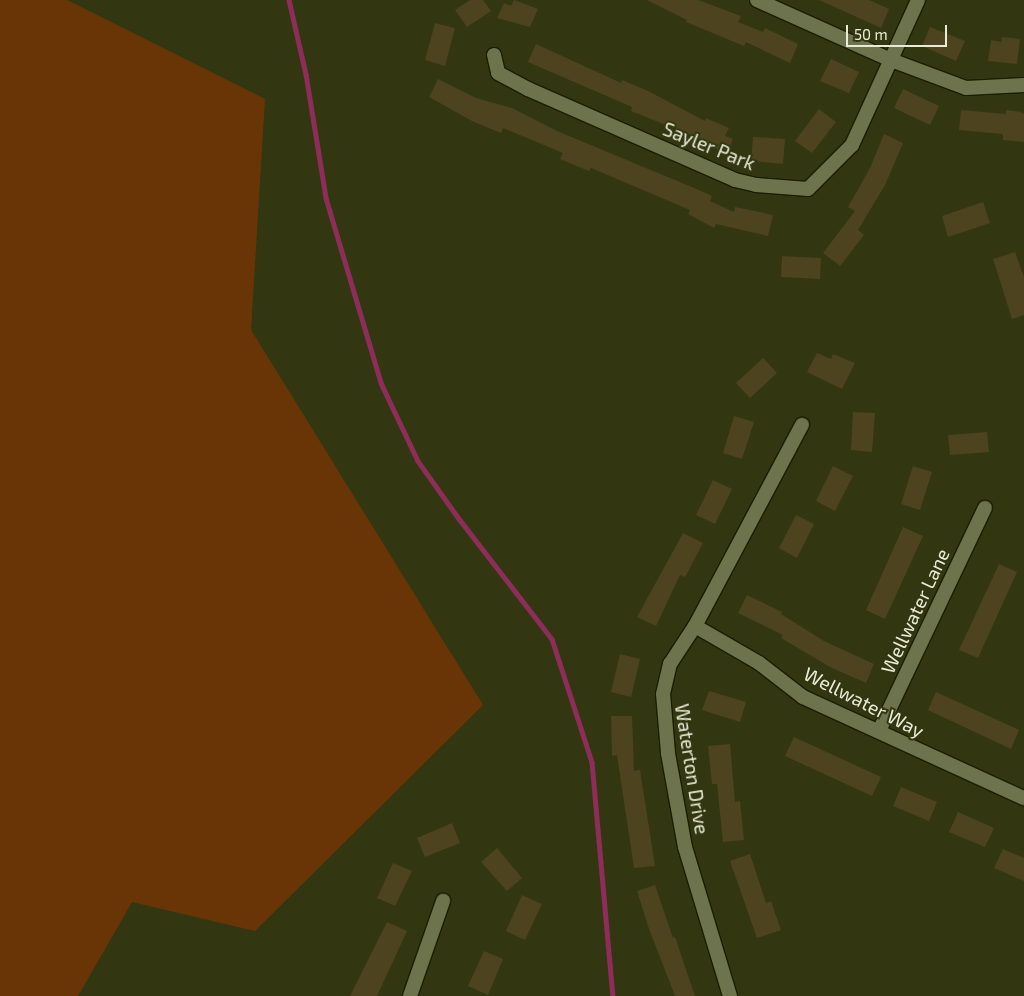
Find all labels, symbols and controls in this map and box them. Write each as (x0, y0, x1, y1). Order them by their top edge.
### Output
scale bar (849, 15, 950, 47)
text: 50 m (854, 25, 888, 43)
street label: Sayler Park (659, 117, 759, 175)
street label: Wellwater Lane (876, 545, 954, 677)
street label: Wellwater Way (800, 662, 928, 742)
street label: Waterton Drive (670, 702, 714, 836)

